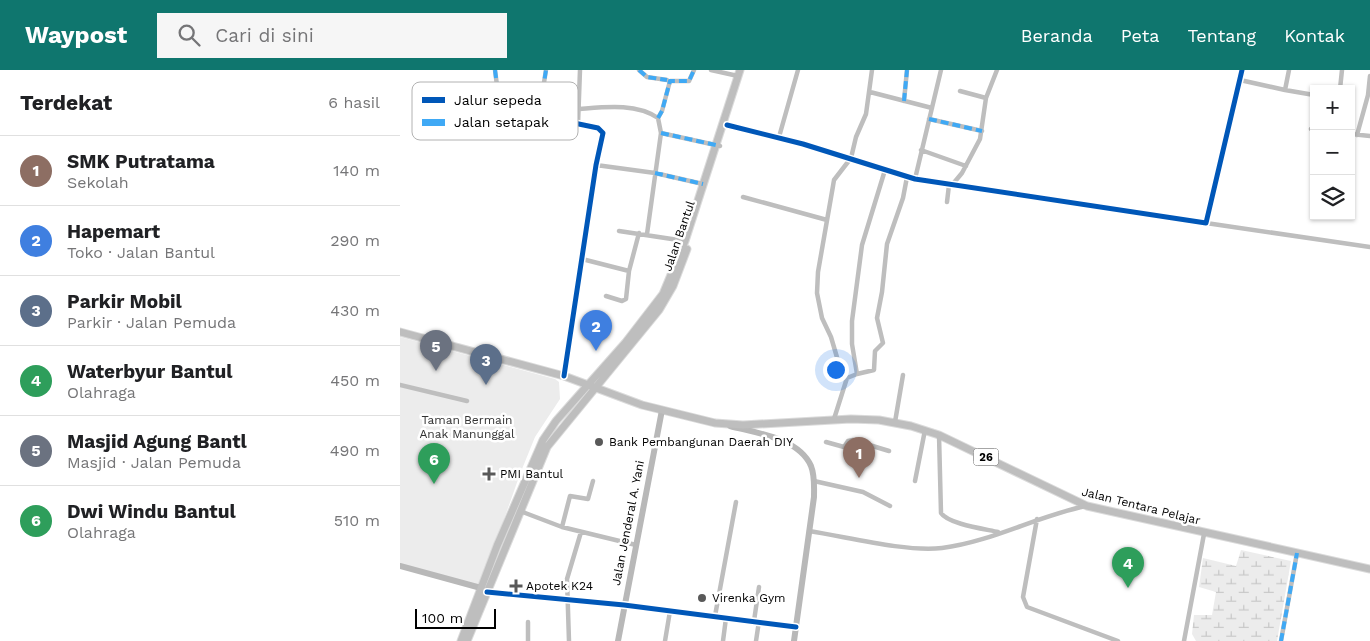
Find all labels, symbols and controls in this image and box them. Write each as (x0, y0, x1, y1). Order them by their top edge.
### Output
search box (157, 13, 507, 58)
text: Waypost (25, 21, 127, 49)
icon: search (175, 21, 203, 49)
text: Cari di sini (215, 24, 314, 47)
text: Beranda (1021, 25, 1093, 46)
text: Peta (1121, 25, 1159, 46)
text: Tentang (1187, 25, 1256, 46)
text: Kontak (1284, 25, 1345, 46)
legend (412, 82, 578, 140)
map controls (1310, 85, 1355, 220)
button: + (1310, 85, 1355, 130)
text: Terdekat (20, 90, 112, 115)
text: Jalur sepeda (454, 92, 542, 108)
text: 6 hasil (328, 93, 380, 112)
text: Jalan setapak (454, 114, 549, 130)
button: − (1310, 130, 1355, 175)
text: SMK Putratama (67, 150, 215, 173)
text: 1 (33, 161, 39, 180)
text: 140 m (333, 161, 380, 180)
text: Sekolah (67, 173, 129, 192)
button: layers (1310, 175, 1355, 220)
street label: Jalan Bantul (660, 199, 698, 273)
text: Hapemart (67, 220, 160, 243)
text: 2 (31, 231, 41, 250)
text: 290 m (330, 231, 380, 250)
text: Toko · Jalan Bantul (67, 243, 215, 262)
text: Parkir Mobil (67, 290, 182, 313)
text: 3 (31, 301, 41, 320)
text: 430 m (330, 301, 380, 320)
pin: 2 (580, 310, 612, 351)
text: Parkir · Jalan Pemuda (67, 313, 236, 332)
pin: 5 (420, 330, 452, 371)
pin: 3 (470, 344, 502, 385)
your location (823, 357, 849, 383)
text: Waterbyur Bantul (67, 360, 232, 383)
text: 4 (31, 371, 41, 390)
text: 450 m (330, 371, 380, 390)
text: Olahraga (67, 383, 136, 402)
park label: Taman Bermain Anak Manunggal (419, 413, 515, 441)
text: Masjid Agung Bantl (67, 430, 247, 453)
place label: Bank Pembangunan Daerah DIY (609, 435, 793, 449)
marker: Bank Pembangunan Daerah DIY (593, 436, 605, 448)
pin: 1 (843, 437, 875, 478)
text: 5 (31, 441, 41, 460)
text: 490 m (330, 441, 380, 460)
pin: 6 (418, 443, 450, 484)
road number: 26 (974, 448, 998, 466)
text: Masjid · Jalan Pemuda (67, 453, 241, 472)
street label: Jalan Jenderal A. Yani (609, 459, 647, 587)
marker: PMI Bantul (482, 467, 496, 481)
place label: PMI Bantul (500, 467, 564, 481)
street label: Jalan Tentara Pelajar (1080, 484, 1202, 528)
text: Dwi Windu Bantul (67, 500, 236, 523)
text: 6 (31, 511, 41, 530)
text: 510 m (334, 511, 380, 530)
text: Olahraga (67, 523, 136, 542)
pin: 4 (1112, 547, 1144, 588)
place label: Apotek K24 (526, 579, 593, 593)
marker: Apotek K24 (510, 580, 522, 592)
place label: Virenka Gym (712, 591, 786, 605)
marker: Virenka Gym (696, 592, 708, 604)
scale bar (415, 606, 496, 629)
text: 100 m (422, 610, 463, 626)

